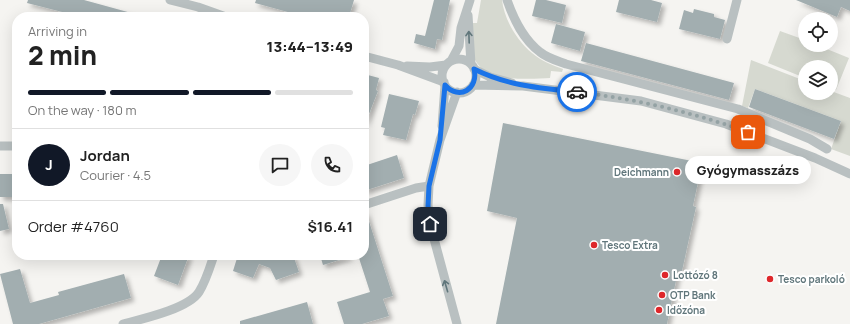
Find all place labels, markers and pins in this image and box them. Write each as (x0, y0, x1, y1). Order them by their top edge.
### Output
pin (731, 115, 765, 149)
callout: Gyógymasszázs (685, 156, 811, 184)
place label: Deichmann (614, 165, 669, 179)
marker: Deichmann (672, 167, 682, 177)
pin (413, 207, 447, 241)
place label: Tesco Extra (602, 238, 658, 252)
marker: Tesco Extra (589, 240, 599, 250)
place label: Lottózó 8 (673, 268, 718, 282)
marker: Lottózó 8 (660, 270, 670, 280)
place label: Tesco parkoló (778, 272, 845, 286)
marker: Tesco parkoló (765, 274, 775, 284)
place label: OTP Bank (670, 288, 716, 302)
marker: OTP Bank (657, 290, 667, 300)
place label: Időzóna (667, 303, 705, 317)
marker: Időzóna (654, 305, 664, 315)

